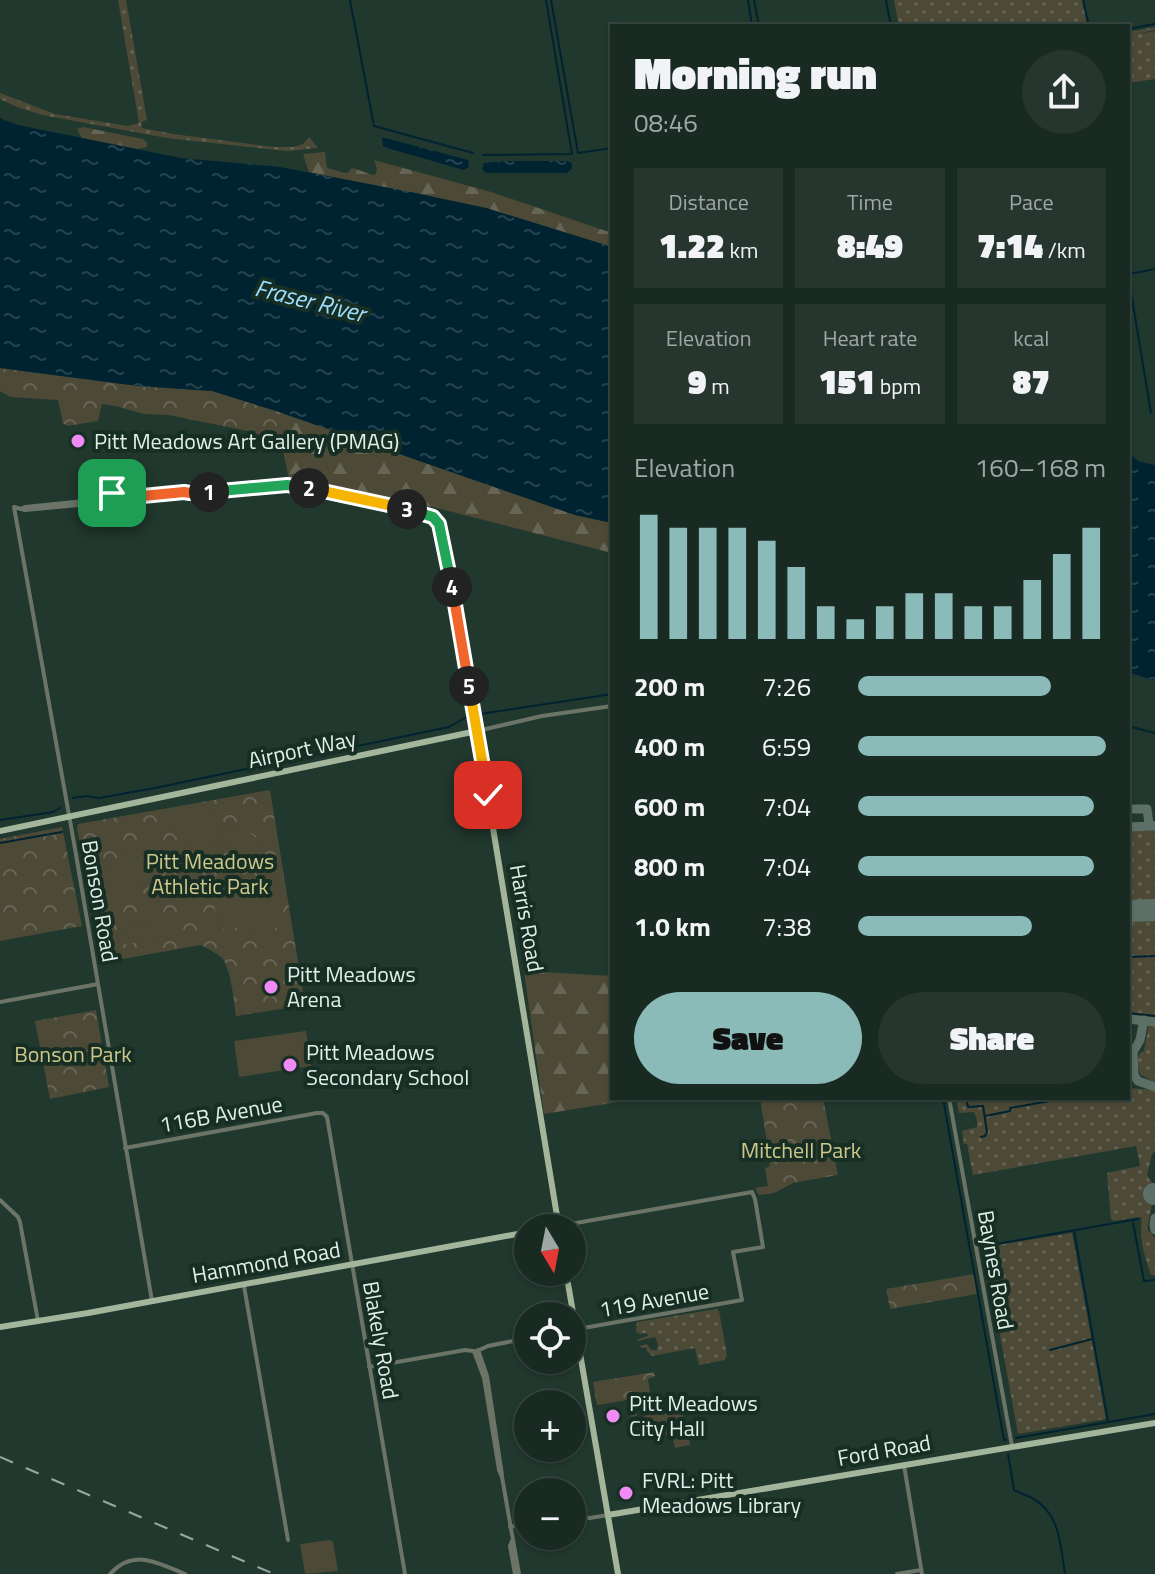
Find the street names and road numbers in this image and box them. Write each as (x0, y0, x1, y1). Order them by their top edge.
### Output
street label: Airport Way (245, 721, 360, 777)
street label: Bonson Road (73, 837, 127, 965)
street label: Harris Road (501, 862, 553, 974)
street label: 116B Avenue (157, 1086, 285, 1142)
street label: Baynes Road (969, 1208, 1023, 1332)
street label: Hammond Road (189, 1232, 343, 1292)
street label: 119 Avenue (597, 1274, 711, 1326)
street label: Blakely Road (354, 1278, 408, 1402)
street label: Ford Road (835, 1425, 933, 1475)

